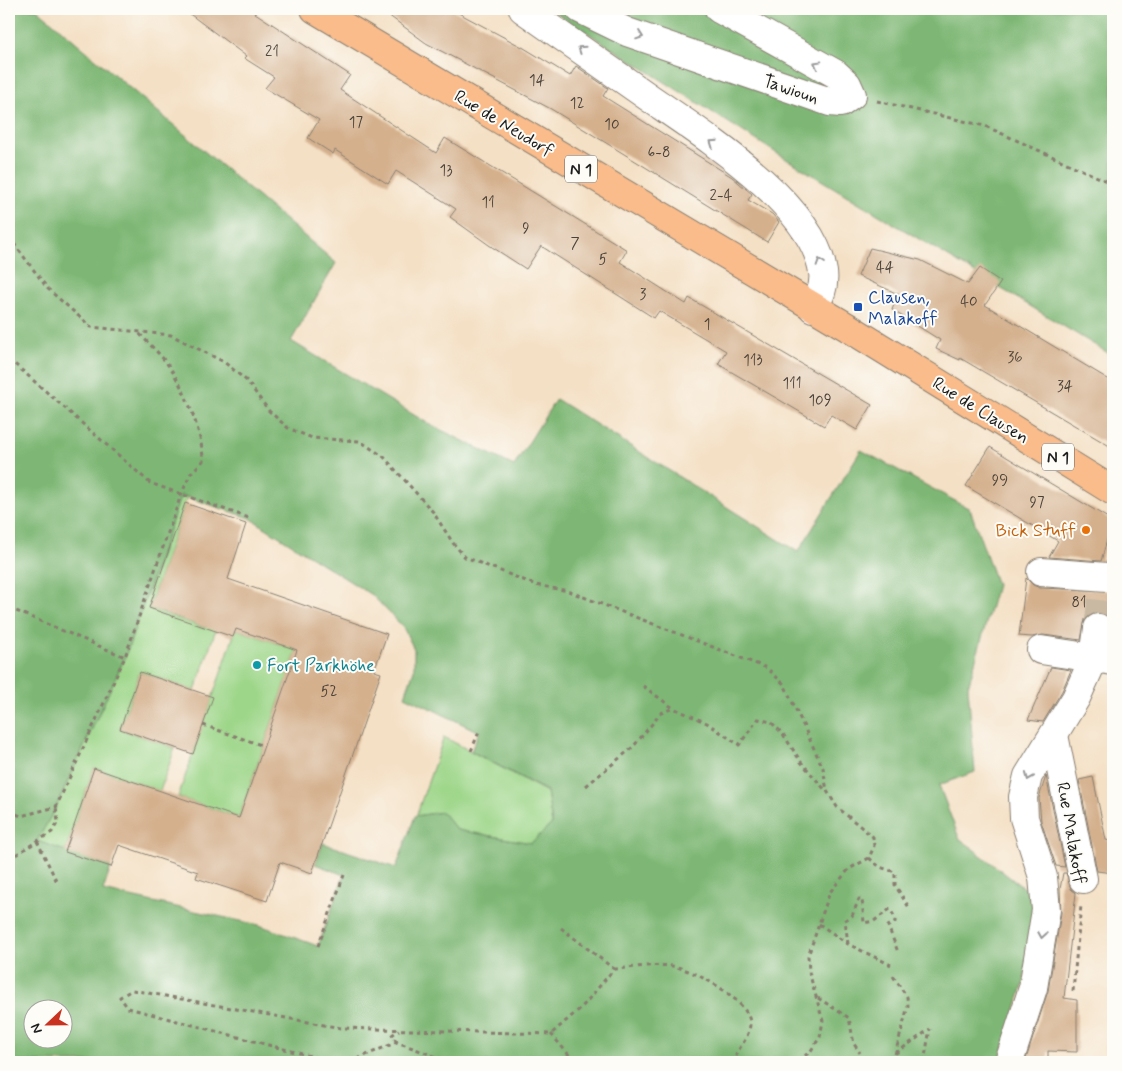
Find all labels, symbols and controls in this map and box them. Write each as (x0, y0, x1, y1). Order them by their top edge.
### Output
one-way arrow (635, 30, 644, 40)
house number: 21 (265, 42, 279, 62)
one-way arrow (577, 46, 586, 56)
one-way arrow (813, 60, 822, 70)
street label: Tawioun (760, 69, 822, 111)
house number: 14 (529, 71, 545, 91)
street label: Rue de Neudorf (449, 85, 558, 163)
house number: 12 (570, 94, 584, 114)
house number: 17 (349, 113, 364, 133)
house number: 10 (604, 115, 620, 135)
one-way arrow (709, 140, 719, 149)
house number: 6-8 (648, 143, 670, 163)
road number: N 1 (565, 156, 597, 182)
house number: 13 (439, 161, 453, 181)
house number: 2-4 (710, 186, 733, 206)
house number: 11 (481, 193, 495, 213)
house number: 9 (522, 219, 530, 239)
house number: 7 (570, 234, 580, 254)
house number: 5 (598, 250, 608, 270)
house number: 44 (876, 258, 894, 278)
one-way arrow (816, 259, 826, 267)
house number: 3 (640, 285, 647, 305)
place label: Clausen, Malakoff (868, 286, 937, 331)
house number: 40 (960, 292, 978, 312)
marker: Clausen, Malakoff (852, 301, 864, 313)
house number: 1 (704, 315, 710, 335)
house number: 36 (1007, 348, 1023, 368)
house number: 113 (743, 351, 763, 371)
street label: Rue de Clausen (928, 372, 1033, 450)
house number: 111 (783, 374, 802, 394)
house number: 34 (1057, 377, 1073, 397)
house number: 109 (808, 391, 832, 411)
road number: N 1 (1042, 444, 1074, 471)
house number: 99 (992, 471, 1008, 491)
house number: 97 (1030, 493, 1045, 513)
place label: Bick Stuff (995, 519, 1076, 543)
marker: Bick Stuff (1080, 524, 1092, 536)
house number: 81 (1072, 593, 1086, 613)
place label: Fort Parkhöhe (267, 654, 375, 678)
marker: Fort Parkhöhe (251, 659, 263, 671)
house number: 52 (321, 682, 338, 702)
one-way arrow (1025, 772, 1036, 781)
street label: Rue Malakoff (1050, 780, 1092, 886)
one-way arrow (1037, 931, 1047, 939)
north arrow (22, 998, 72, 1048)
text: N (27, 1021, 47, 1036)

